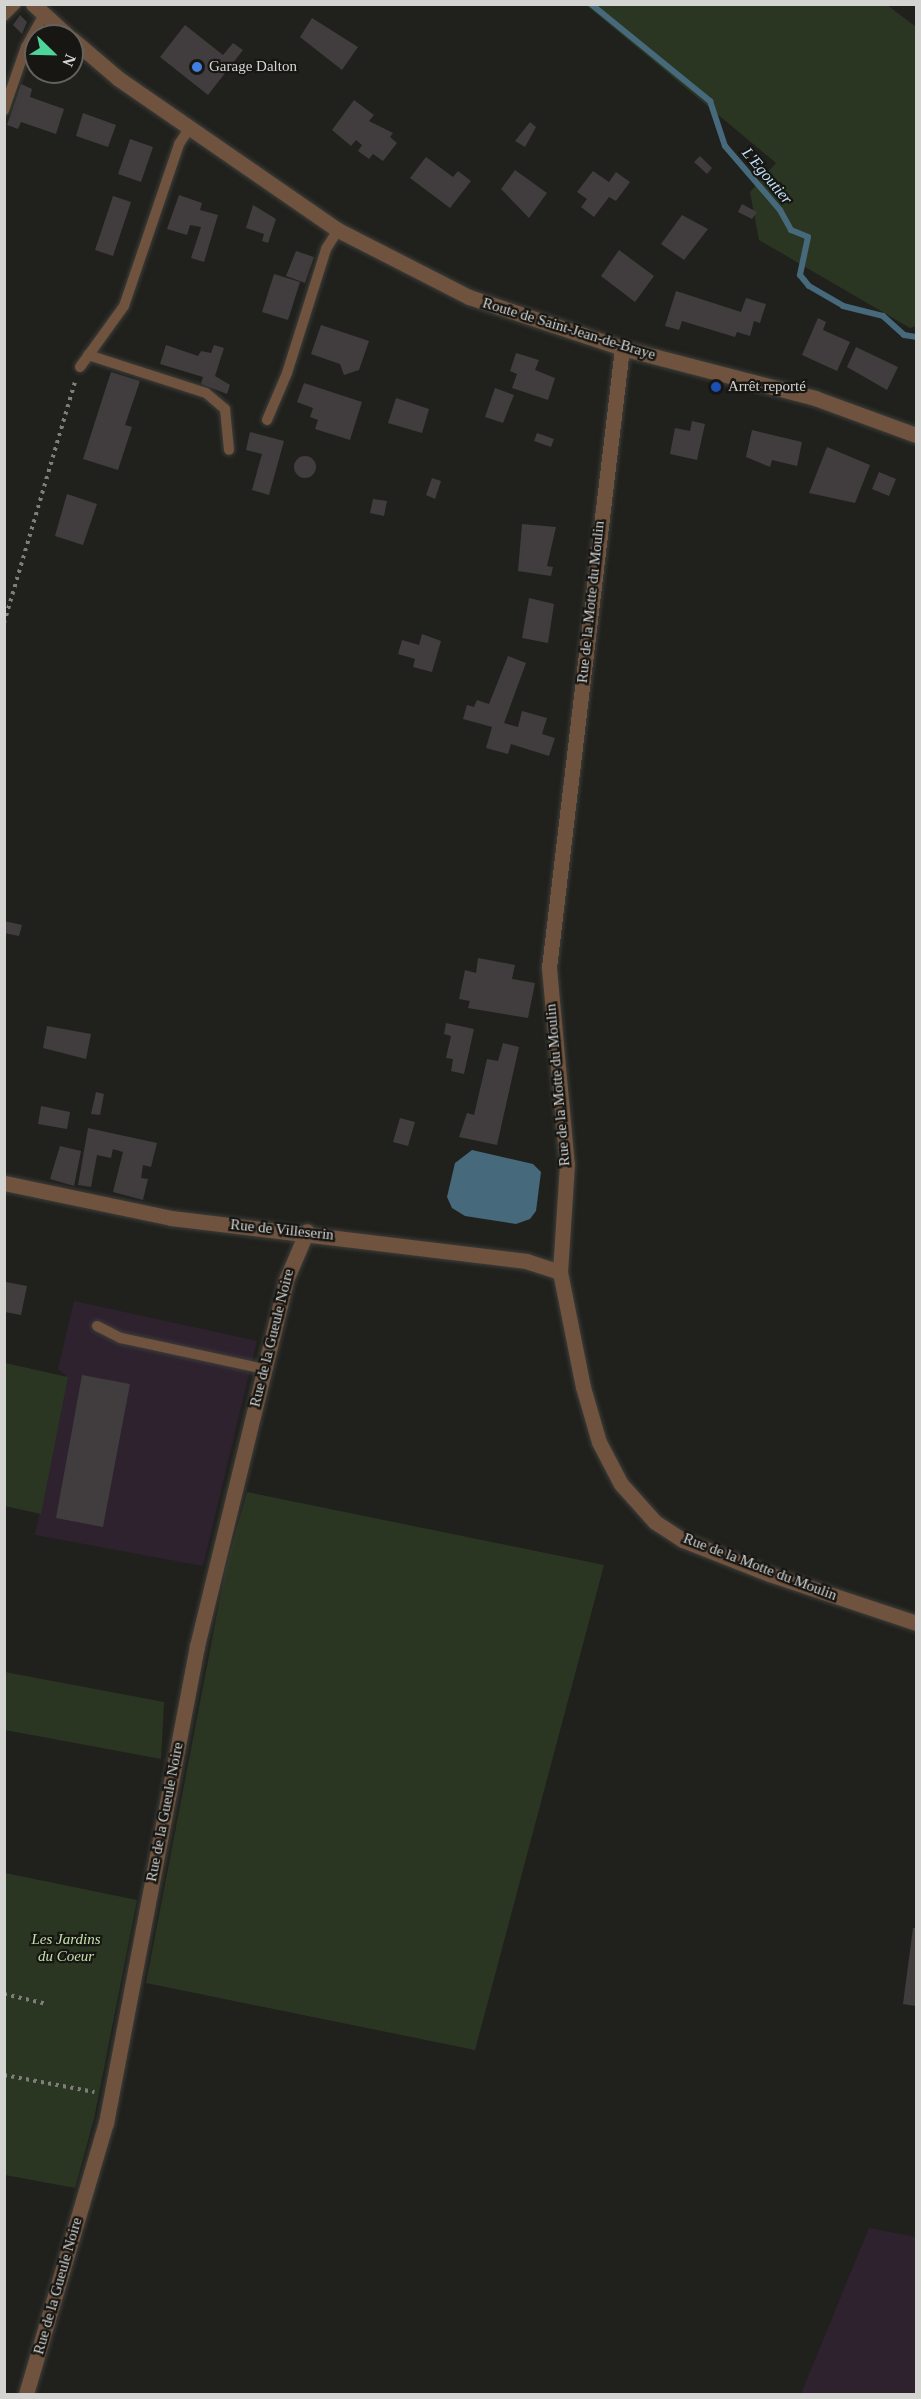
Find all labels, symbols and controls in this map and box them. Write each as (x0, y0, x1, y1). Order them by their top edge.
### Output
north arrow (24, 24, 84, 84)
text: N (59, 52, 79, 69)
place label: Garage Dalton (209, 58, 297, 76)
marker: Garage Dalton (190, 60, 204, 74)
water label: L'Egoutier (738, 144, 796, 208)
street label: Route de Saint-Jean-de-Braye (480, 294, 658, 364)
place label: Arrêt reporté (728, 378, 806, 396)
marker: Arrêt reporté (709, 380, 723, 394)
street label: Rue de la Motte du Moulin (574, 520, 608, 684)
street label: Rue de la Motte du Moulin (542, 1003, 574, 1167)
street label: Rue de Villeserin (229, 1216, 335, 1244)
street label: Rue de la Gueule Noire (246, 1267, 298, 1409)
street label: Rue de la Motte du Moulin (681, 1529, 839, 1605)
street label: Rue de la Gueule Noire (143, 1741, 187, 1883)
park label: Les Jardins du Coeur (31, 1930, 101, 1965)
street label: Rue de la Gueule Noire (30, 2215, 86, 2357)

